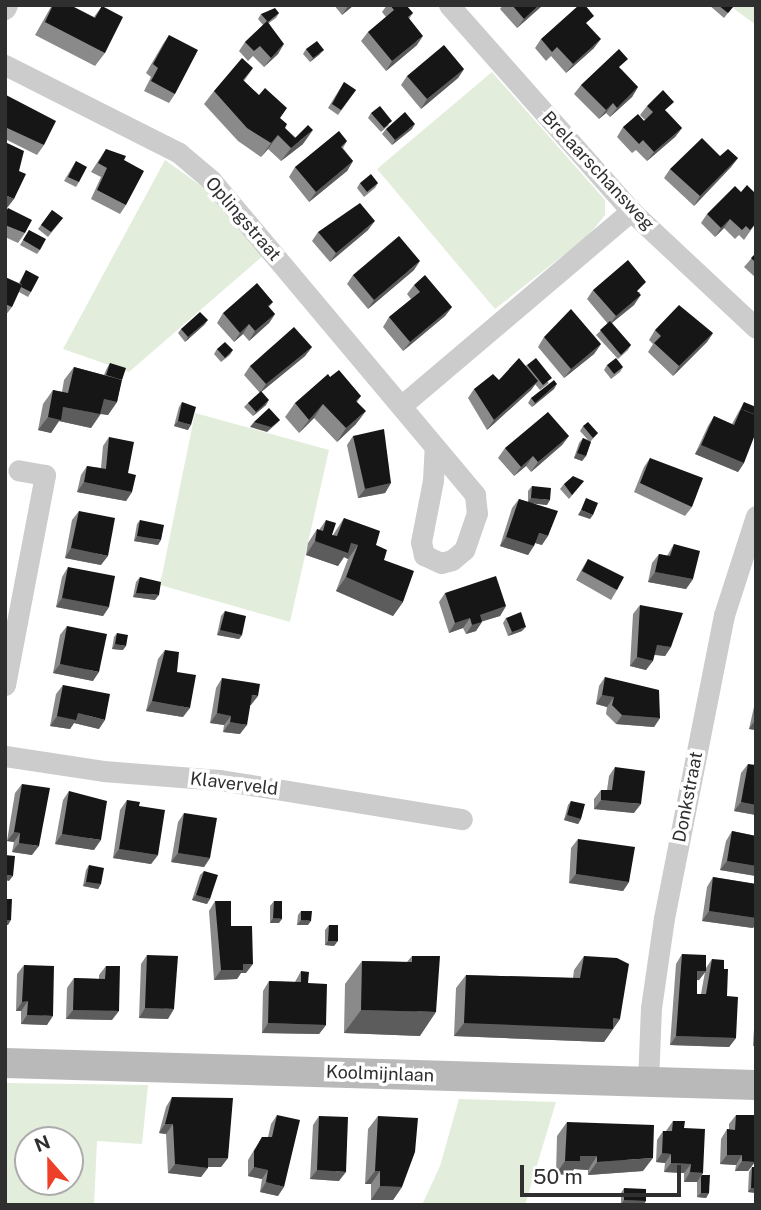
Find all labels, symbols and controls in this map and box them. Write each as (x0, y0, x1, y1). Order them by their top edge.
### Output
street label: Brelaarschansweg (537, 107, 659, 235)
street label: Oplingstraat (201, 173, 285, 265)
street label: Donkstraat (669, 750, 707, 844)
street label: Klaverveld (189, 768, 279, 800)
street label: Koolmijnlaan (325, 1061, 435, 1087)
north arrow (14, 1126, 84, 1196)
text: N (31, 1130, 53, 1156)
scale bar (523, 1150, 684, 1194)
text: 50 m (533, 1164, 583, 1189)

